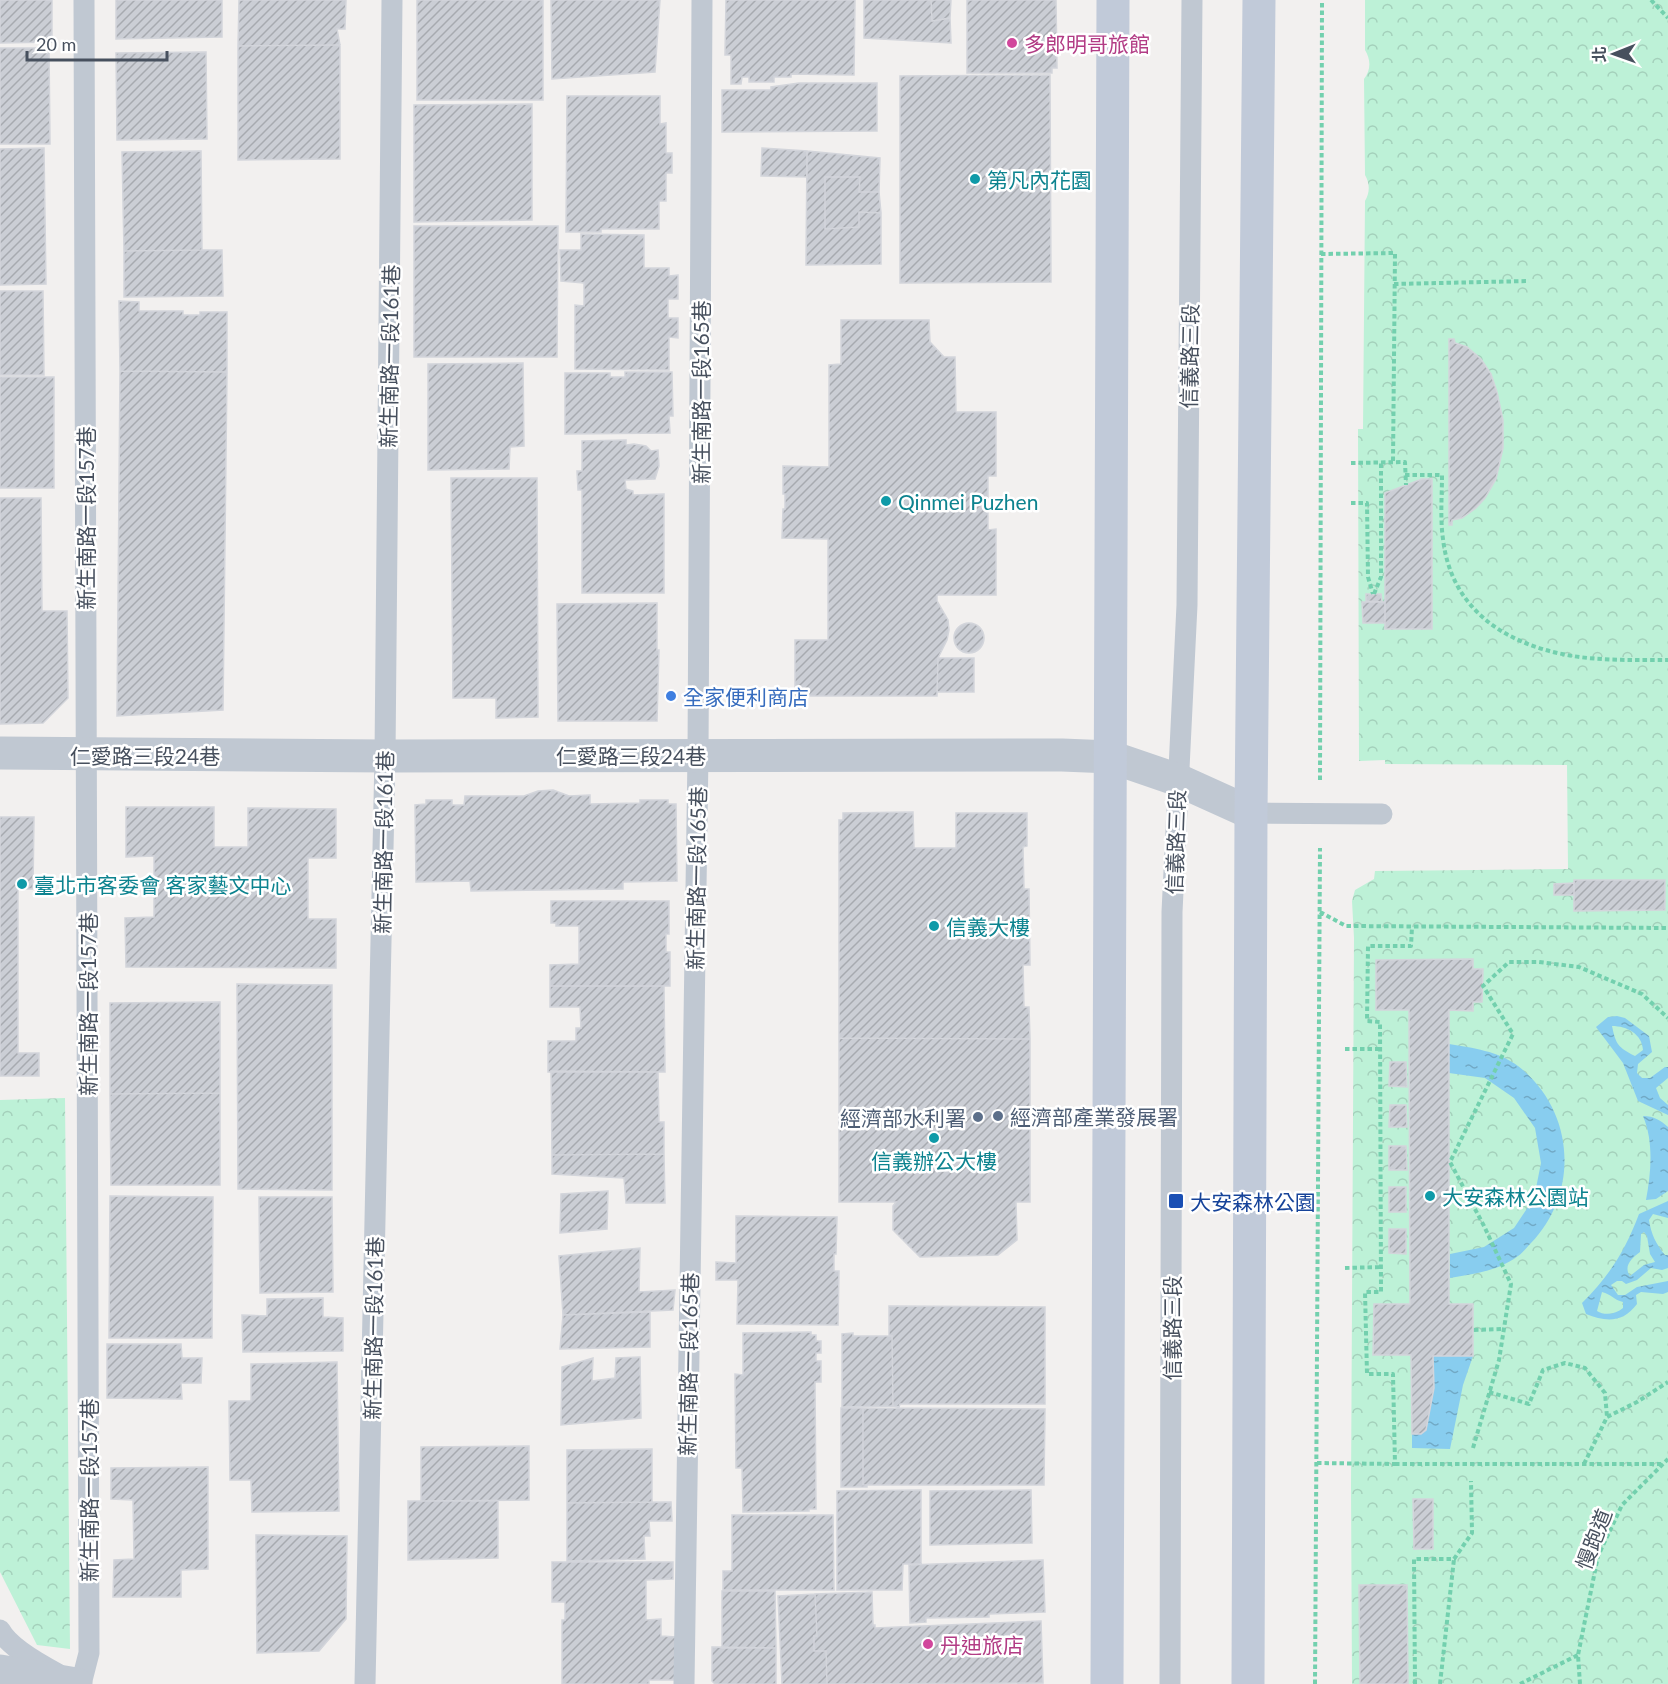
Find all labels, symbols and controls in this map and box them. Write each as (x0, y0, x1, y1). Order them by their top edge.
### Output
scale bar (27, 24, 166, 62)
north arrow (1584, 24, 1644, 84)
place label: 多郎明哥旅館 (1024, 31, 1150, 56)
text: 20 m (36, 33, 76, 55)
marker: 多郎明哥旅館 (1005, 36, 1019, 50)
text: 北 (1589, 46, 1608, 62)
place label: 第凡內花園 (987, 167, 1092, 192)
marker: 第凡內花園 (968, 172, 982, 186)
street label: 新生南路一段161巷 (375, 264, 403, 448)
street label: 新生南路一段165巷 (688, 300, 713, 484)
street label: 信義路三段 (1176, 303, 1202, 409)
street label: 新生南路一段157巷 (73, 426, 98, 610)
place label: Qinmei Puzhen (898, 489, 1038, 514)
marker: Qinmei Puzhen (879, 494, 893, 508)
place label: 全家便利商店 (683, 684, 809, 709)
marker: 全家便利商店 (664, 689, 678, 703)
street label: 仁愛路三段24巷 (70, 743, 220, 768)
street label: 仁愛路三段24巷 (556, 743, 706, 768)
street label: 新生南路一段161巷 (369, 750, 397, 934)
street label: 新生南路一段165巷 (682, 786, 710, 970)
street label: 信義路三段 (1161, 789, 1189, 895)
place label: 臺北市客委會 客家藝文中心 (34, 872, 291, 897)
marker: 臺北市客委會 客家藝文中心 (15, 877, 29, 891)
street label: 新生南路一段157巷 (75, 912, 100, 1096)
place label: 信義大樓 (946, 914, 1030, 939)
marker: 信義大樓 (927, 919, 941, 933)
place label: 經濟部產業發展署 (1010, 1104, 1178, 1129)
place label: 經濟部水利署 (840, 1105, 966, 1130)
marker: 經濟部產業發展署 (991, 1109, 1005, 1123)
marker: 經濟部水利署 (971, 1110, 985, 1124)
marker: 信義辦公大樓 (927, 1131, 941, 1145)
place label: 信義辦公大樓 (871, 1148, 997, 1173)
place label: 大安森林公園站 (1442, 1184, 1589, 1209)
place label: 大安森林公園 (1190, 1189, 1316, 1214)
marker: 大安森林公園站 (1423, 1189, 1437, 1203)
marker: 大安森林公園 (1167, 1192, 1185, 1210)
street label: 新生南路一段161巷 (359, 1236, 387, 1420)
street label: 新生南路一段165巷 (674, 1272, 702, 1456)
street label: 信義路三段 (1159, 1276, 1184, 1381)
street label: 新生南路一段157巷 (76, 1398, 101, 1582)
street label: 慢跑道 (1570, 1505, 1616, 1573)
place label: 丹迪旅店 (940, 1632, 1024, 1657)
marker: 丹迪旅店 (921, 1637, 935, 1651)

